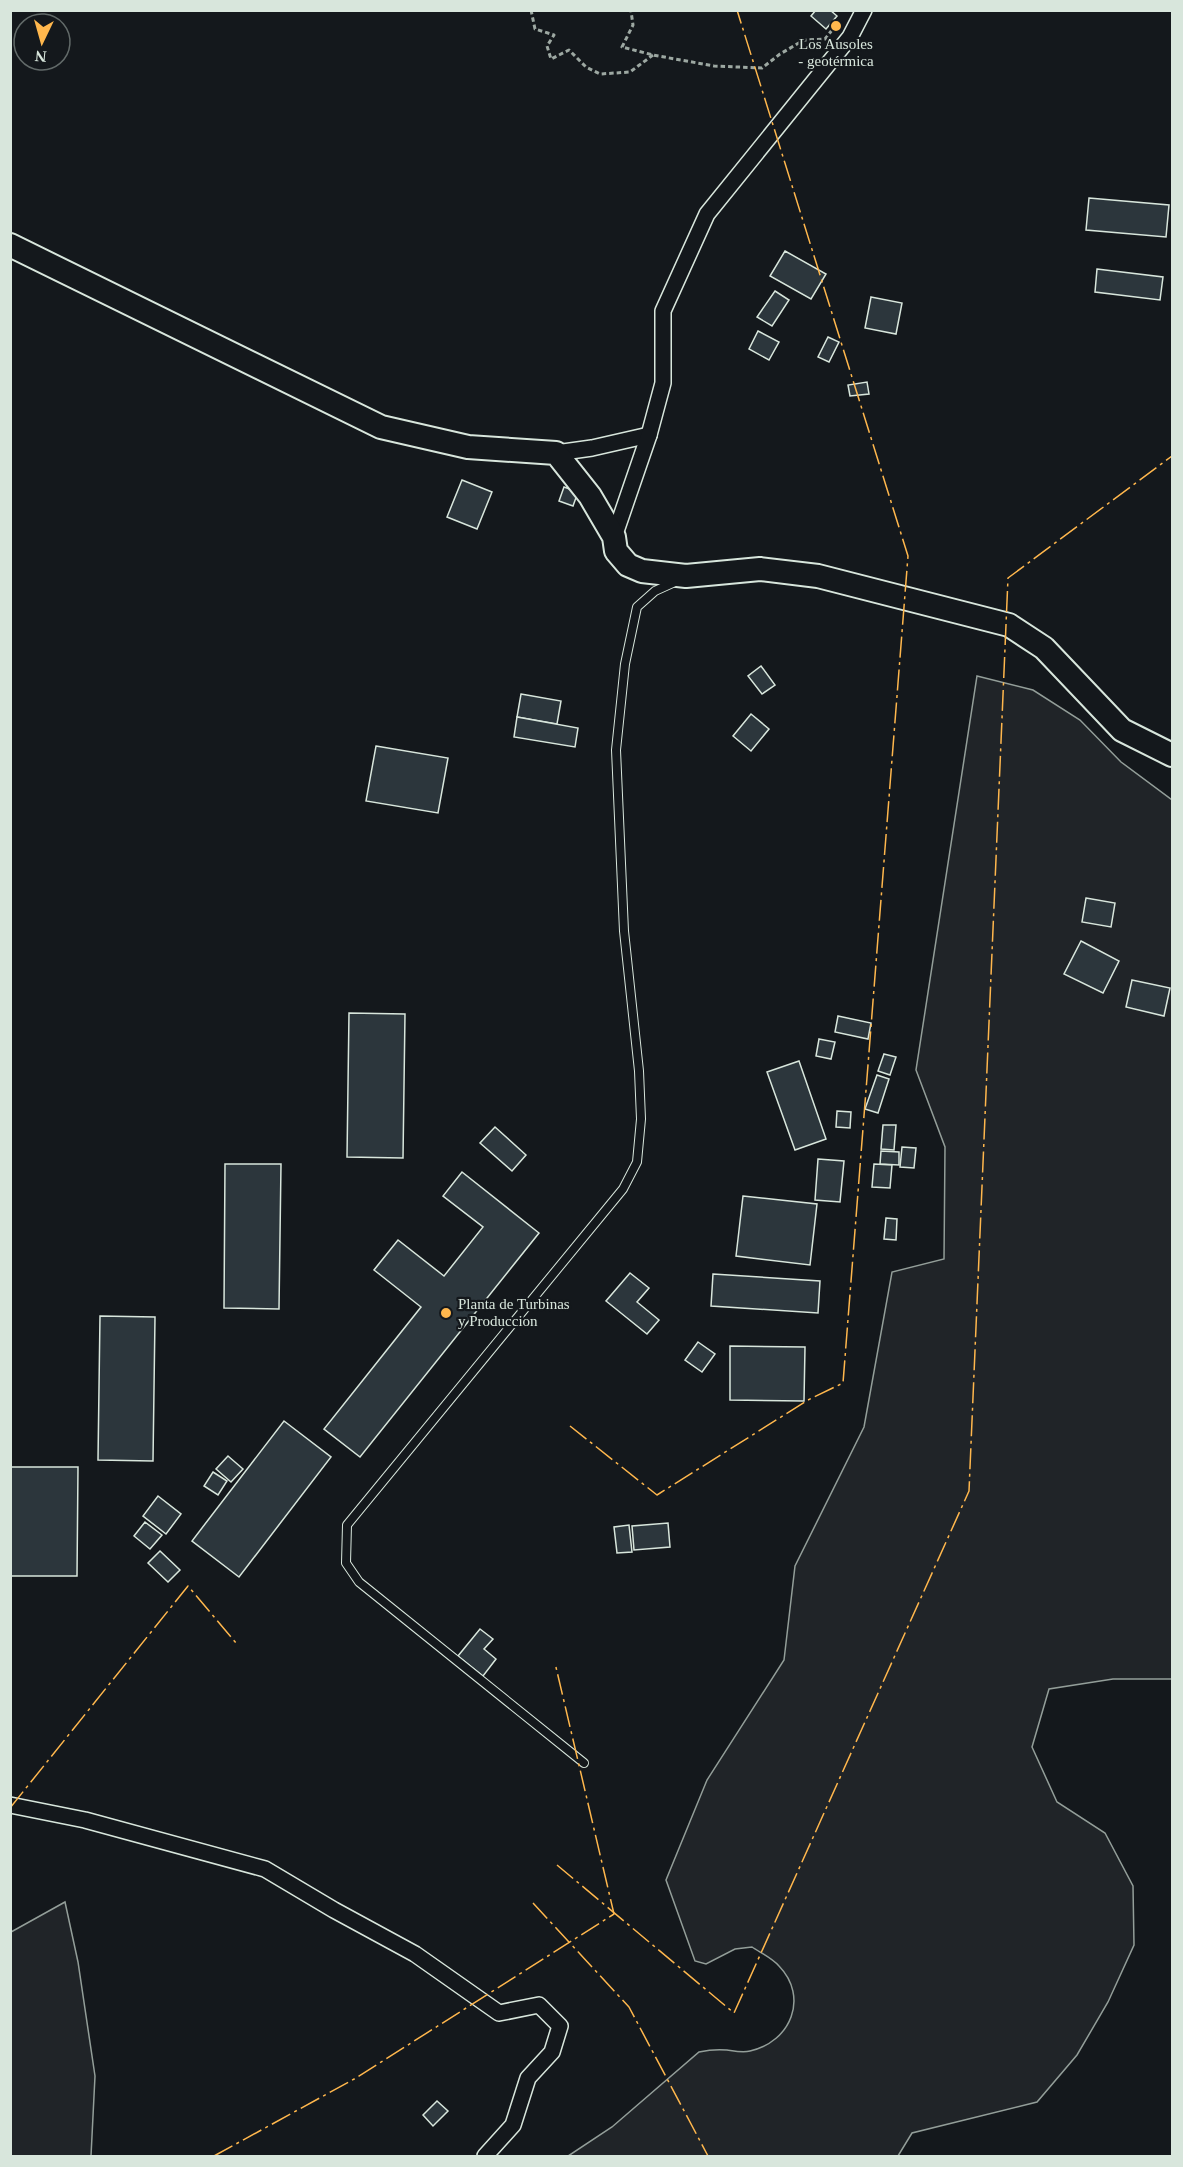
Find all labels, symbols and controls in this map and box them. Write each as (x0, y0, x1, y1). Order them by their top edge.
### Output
north arrow (12, 12, 72, 72)
marker: Los Ausoles - geotérmica (829, 19, 843, 33)
place label: Los Ausoles - geotérmica (798, 36, 874, 69)
text: N (34, 47, 47, 65)
place label: Planta de Turbinas y Produccion (458, 1296, 570, 1329)
marker: Planta de Turbinas y Produccion (439, 1306, 453, 1320)

